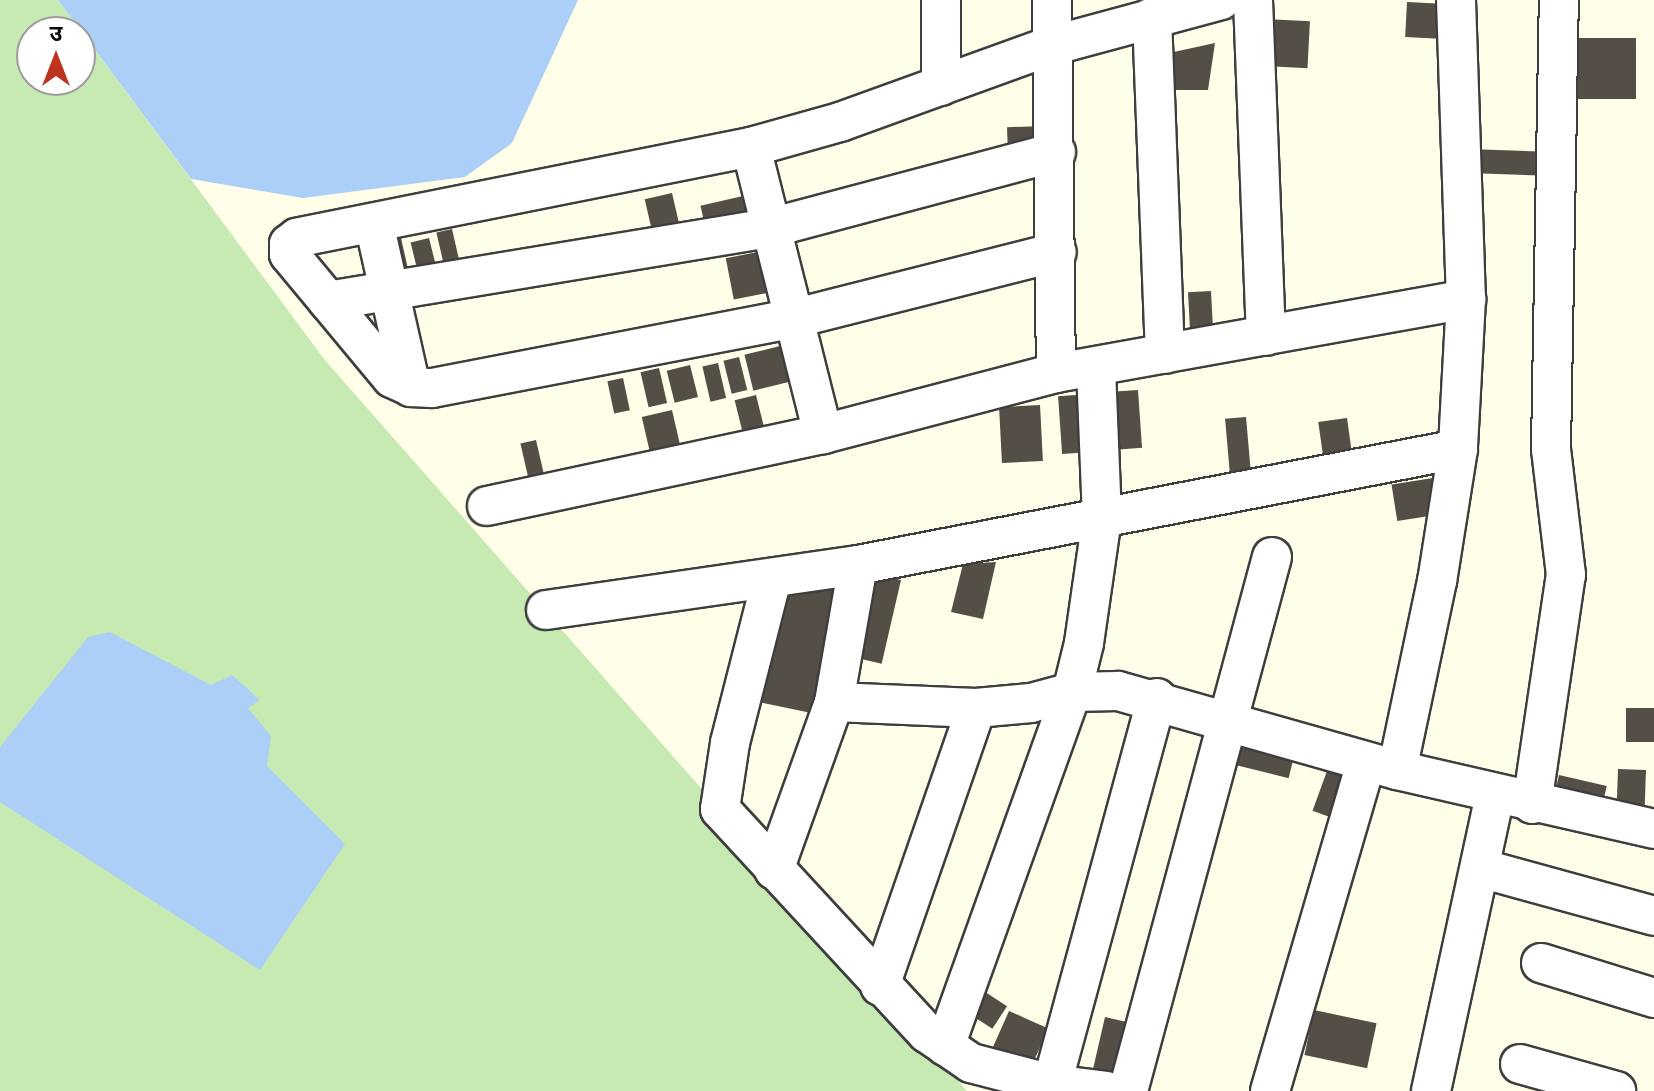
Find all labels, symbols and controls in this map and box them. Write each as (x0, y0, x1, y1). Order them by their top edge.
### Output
north arrow (16, 16, 96, 96)
text: उ (50, 20, 62, 47)

